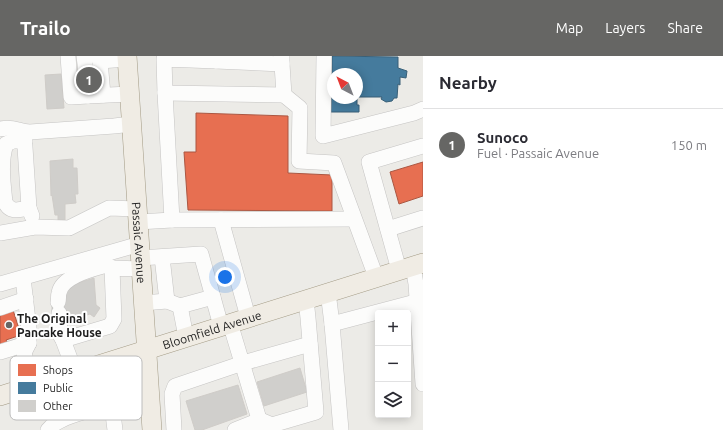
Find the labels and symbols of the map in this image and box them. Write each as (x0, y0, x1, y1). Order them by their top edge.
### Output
pin: 1 (76, 65, 102, 95)
north arrow (327, 68, 363, 104)
street label: Passaic Avenue (130, 201, 149, 284)
your location (215, 267, 235, 287)
street label: Bloomfield Avenue (161, 308, 263, 351)
place label: The Original Pancake House (17, 312, 102, 339)
marker: The Original Pancake House (4, 320, 14, 330)
legend (10, 356, 142, 420)
text: Shops (43, 364, 73, 376)
text: Public (43, 382, 73, 394)
text: Other (43, 400, 73, 412)

